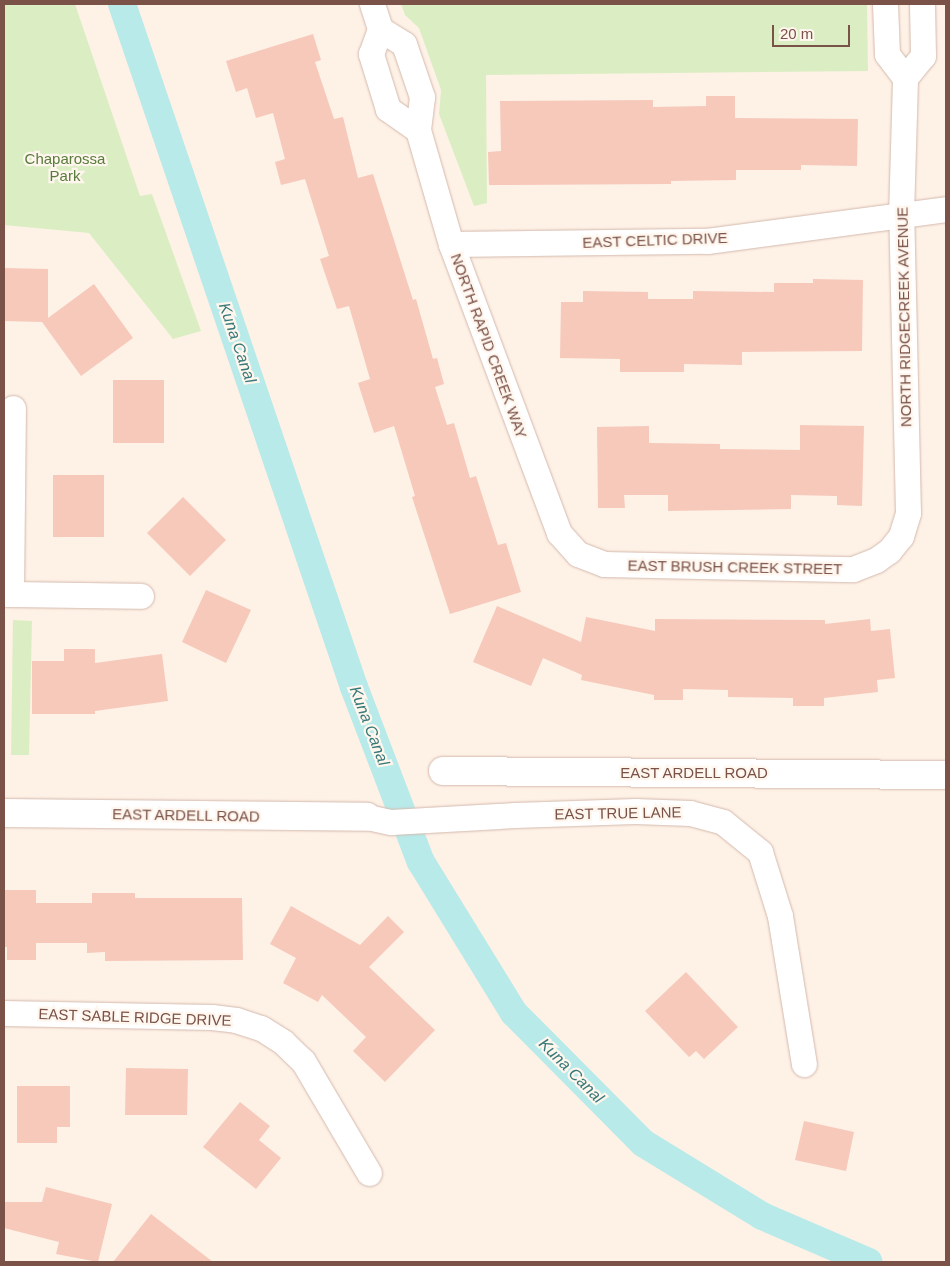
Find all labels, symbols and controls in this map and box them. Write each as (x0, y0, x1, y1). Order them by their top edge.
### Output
scale bar (775, 15, 852, 47)
text: 20 m (780, 25, 813, 42)
park label: Chaparossa Park (25, 149, 105, 184)
street label: NORTH RIDGECREEK AVENUE (893, 206, 915, 428)
street label: EAST CELTIC DRIVE (582, 228, 728, 252)
street label: NORTH RAPID CREEK WAY (447, 251, 531, 441)
water label: Kuna Canal (214, 300, 260, 386)
street label: EAST BRUSH CREEK STREET (627, 556, 843, 578)
water label: Kuna Canal (345, 684, 393, 768)
street label: EAST ARDELL ROAD (619, 764, 769, 782)
street label: EAST TRUE LANE (554, 803, 682, 823)
street label: EAST ARDELL ROAD (111, 805, 261, 825)
street label: EAST SABLE RIDGE DRIVE (38, 1005, 232, 1029)
water label: Kuna Canal (535, 1035, 607, 1107)

